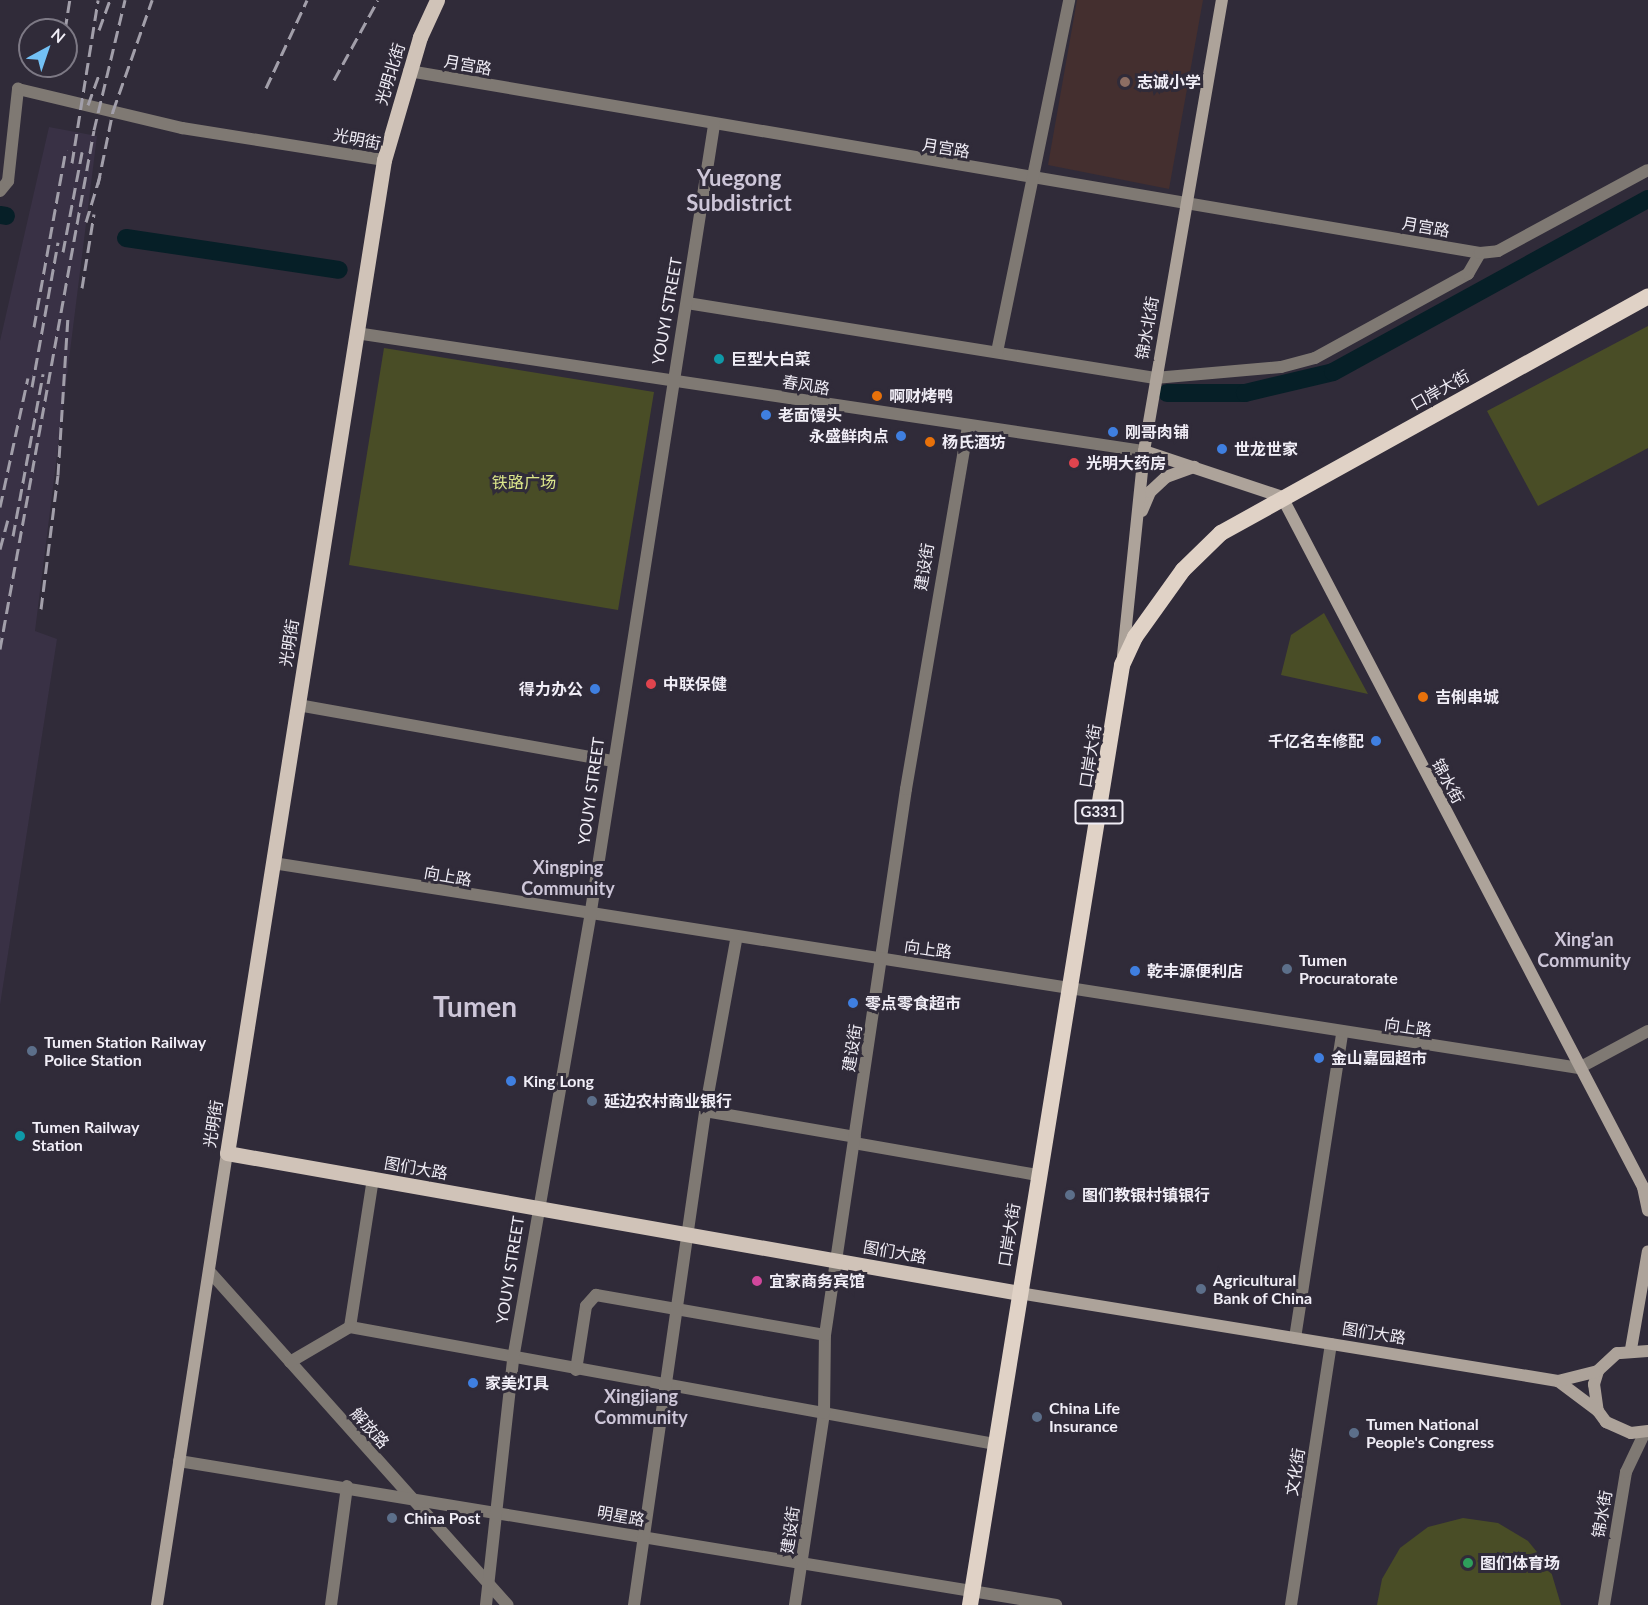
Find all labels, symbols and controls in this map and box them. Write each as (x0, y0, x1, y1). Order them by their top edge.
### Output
north arrow (18, 18, 78, 78)
text: N (48, 24, 69, 47)
street label: 光明北街 (371, 41, 409, 107)
street label: 月宫路 (443, 51, 493, 79)
place label: 志诚小学 (1137, 72, 1201, 92)
marker: 志诚小学 (1118, 75, 1132, 89)
street label: 光明街 (332, 125, 382, 153)
street label: 月宫路 (921, 135, 971, 161)
district label: Yuegong Subdistrict (686, 164, 792, 216)
street label: 月宫路 (1401, 213, 1451, 241)
street label: YOUYI STREET (648, 256, 686, 366)
street label: 锦水北街 (1132, 295, 1162, 361)
place label: 巨型大白菜 (731, 349, 811, 369)
marker: 巨型大白菜 (712, 352, 726, 366)
street label: 口岸大街 (1407, 366, 1473, 414)
street label: 春风路 (781, 372, 831, 398)
place label: 啊财烤鸭 (889, 386, 953, 406)
marker: 啊财烤鸭 (870, 389, 884, 403)
place label: 老面馒头 (778, 405, 842, 425)
marker: 老面馒头 (759, 408, 773, 422)
place label: 刚哥肉铺 (1125, 422, 1189, 442)
marker: 刚哥肉铺 (1106, 425, 1120, 439)
place label: 永盛鲜肉点 (809, 426, 889, 446)
marker: 永盛鲜肉点 (894, 429, 908, 443)
place label: 杨氏酒坊 (942, 432, 1006, 452)
marker: 杨氏酒坊 (923, 435, 937, 449)
place label: 世龙世家 (1234, 439, 1298, 459)
marker: 世龙世家 (1215, 442, 1229, 456)
place label: 光明大药房 (1086, 453, 1166, 473)
marker: 光明大药房 (1067, 456, 1081, 470)
park label: 铁路广场 (492, 472, 556, 492)
street label: 建设街 (911, 542, 937, 592)
street label: 光明街 (276, 618, 302, 668)
place label: 中联保健 (663, 674, 727, 694)
marker: 中联保健 (644, 677, 658, 691)
place label: 得力办公 (519, 679, 583, 699)
marker: 得力办公 (588, 682, 602, 696)
place label: 吉俐串城 (1435, 687, 1499, 707)
marker: 吉俐串城 (1416, 690, 1430, 704)
street label: 口岸大街 (1076, 723, 1104, 789)
place label: 千亿名车修配 (1268, 731, 1364, 751)
marker: 千亿名车修配 (1369, 734, 1383, 748)
street label: YOUYI STREET (574, 736, 608, 846)
street label: 锦水街 (1428, 755, 1468, 807)
road number: G331 (1074, 800, 1124, 824)
district label: Xingping Community (521, 857, 615, 900)
street label: 向上路 (423, 862, 473, 890)
district label: Xing'an Community (1537, 929, 1631, 972)
street label: 向上路 (903, 936, 953, 962)
place label: Tumen Procuratorate (1299, 950, 1398, 988)
place label: 乾丰源便利店 (1147, 961, 1243, 981)
marker: Tumen Procuratorate (1280, 962, 1294, 976)
marker: 乾丰源便利店 (1128, 964, 1142, 978)
district label: Tumen (433, 989, 517, 1023)
place label: 零点零食超市 (865, 993, 961, 1013)
marker: 零点零食超市 (846, 996, 860, 1010)
street label: 向上路 (1383, 1014, 1433, 1040)
street label: 建设街 (839, 1023, 865, 1073)
place label: Tumen Station Railway Police Station (44, 1032, 206, 1070)
marker: Tumen Station Railway Police Station (25, 1044, 39, 1058)
place label: 金山嘉园超市 (1331, 1048, 1427, 1068)
marker: 金山嘉园超市 (1312, 1051, 1326, 1065)
place label: King Long (523, 1071, 594, 1091)
marker: King Long (504, 1074, 518, 1088)
place label: 延边农村商业银行 (604, 1091, 732, 1111)
marker: 延边农村商业银行 (585, 1094, 599, 1108)
street label: 光明街 (200, 1099, 226, 1149)
place label: Tumen Railway Station (32, 1117, 139, 1155)
marker: Tumen Railway Station (13, 1129, 27, 1143)
street label: 图们大路 (383, 1153, 449, 1183)
place label: 图们教银村镇银行 (1082, 1185, 1210, 1205)
marker: 图们教银村镇银行 (1063, 1188, 1077, 1202)
street label: 口岸大街 (995, 1202, 1023, 1268)
street label: YOUYI STREET (492, 1215, 528, 1325)
street label: 图们大路 (862, 1237, 928, 1267)
place label: Agricultural Bank of China (1213, 1270, 1312, 1308)
place label: 宜家商务宾馆 (769, 1271, 865, 1291)
marker: 宜家商务宾馆 (750, 1274, 764, 1288)
marker: Agricultural Bank of China (1194, 1282, 1208, 1296)
street label: 图们大路 (1341, 1319, 1407, 1347)
place label: 家美灯具 (485, 1373, 549, 1393)
marker: 家美灯具 (466, 1376, 480, 1390)
district label: Xingjiang Community (594, 1386, 688, 1428)
place label: China Life Insurance (1049, 1398, 1120, 1436)
street label: 解放路 (347, 1404, 393, 1452)
marker: China Life Insurance (1030, 1410, 1044, 1424)
place label: Tumen National People's Congress (1366, 1414, 1494, 1452)
marker: Tumen National People's Congress (1347, 1426, 1361, 1440)
street label: 文化街 (1282, 1447, 1308, 1497)
street label: 锦水街 (1588, 1489, 1616, 1539)
street label: 明星路 (596, 1502, 646, 1530)
street label: 建设街 (777, 1505, 803, 1555)
place label: China Post (404, 1508, 480, 1528)
marker: China Post (385, 1511, 399, 1525)
place label: 图们体育场 (1480, 1553, 1560, 1573)
marker: 图们体育场 (1461, 1556, 1475, 1570)

